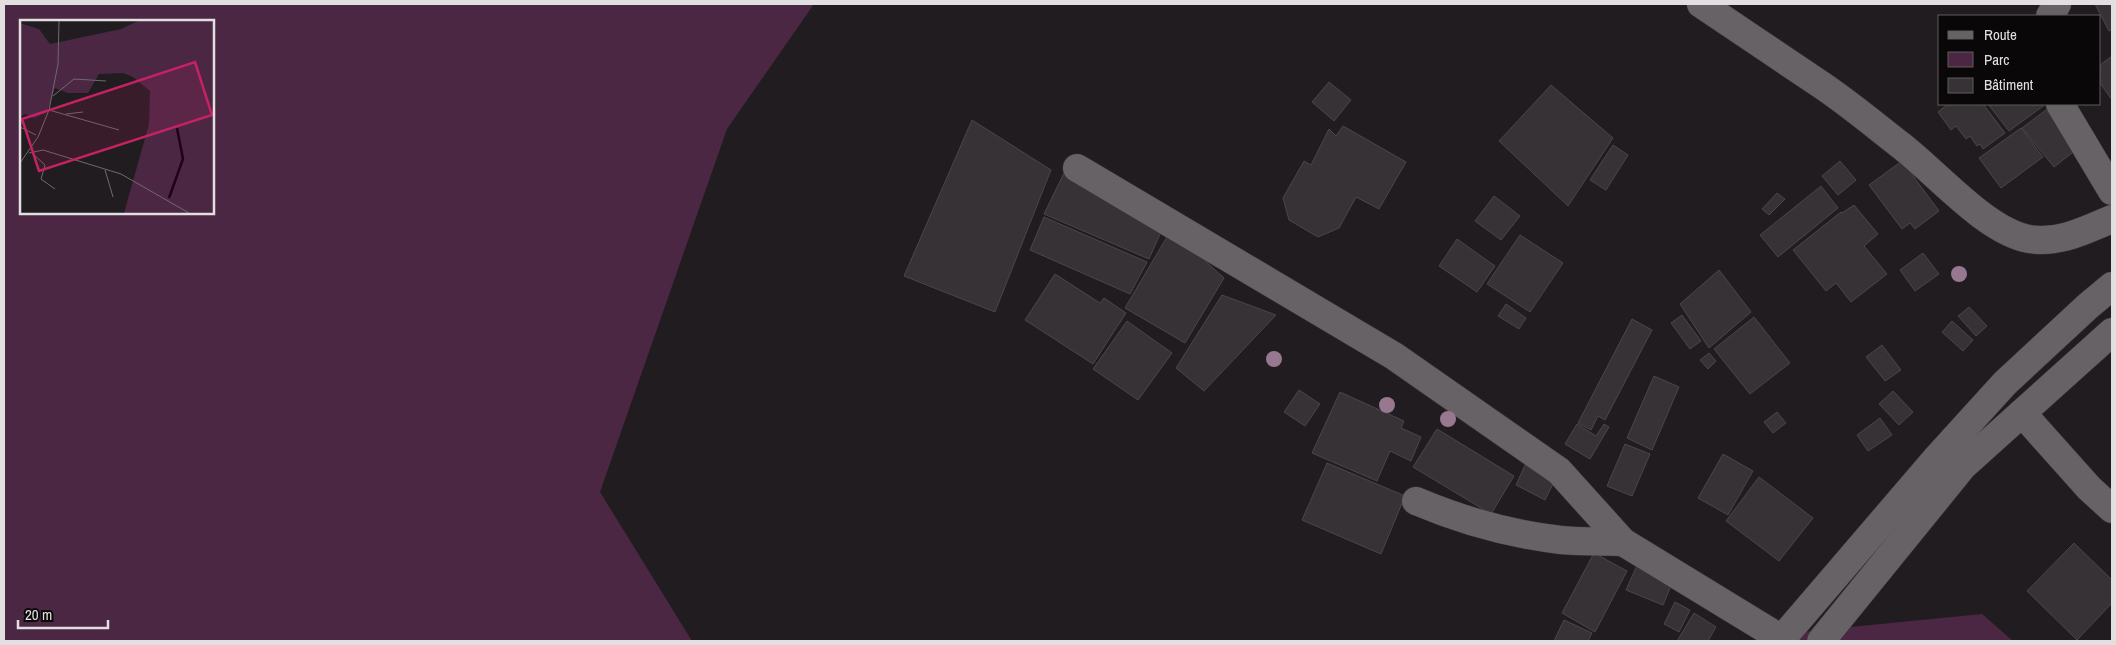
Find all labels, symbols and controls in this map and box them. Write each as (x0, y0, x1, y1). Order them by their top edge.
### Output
legend (1938, 15, 2101, 105)
inset map (20, 20, 214, 214)
text: Route (1984, 24, 2017, 45)
text: Parc (1984, 49, 2009, 70)
text: Bâtiment (1984, 74, 2034, 95)
scale bar (18, 598, 108, 630)
text: 20 m (25, 604, 52, 625)

